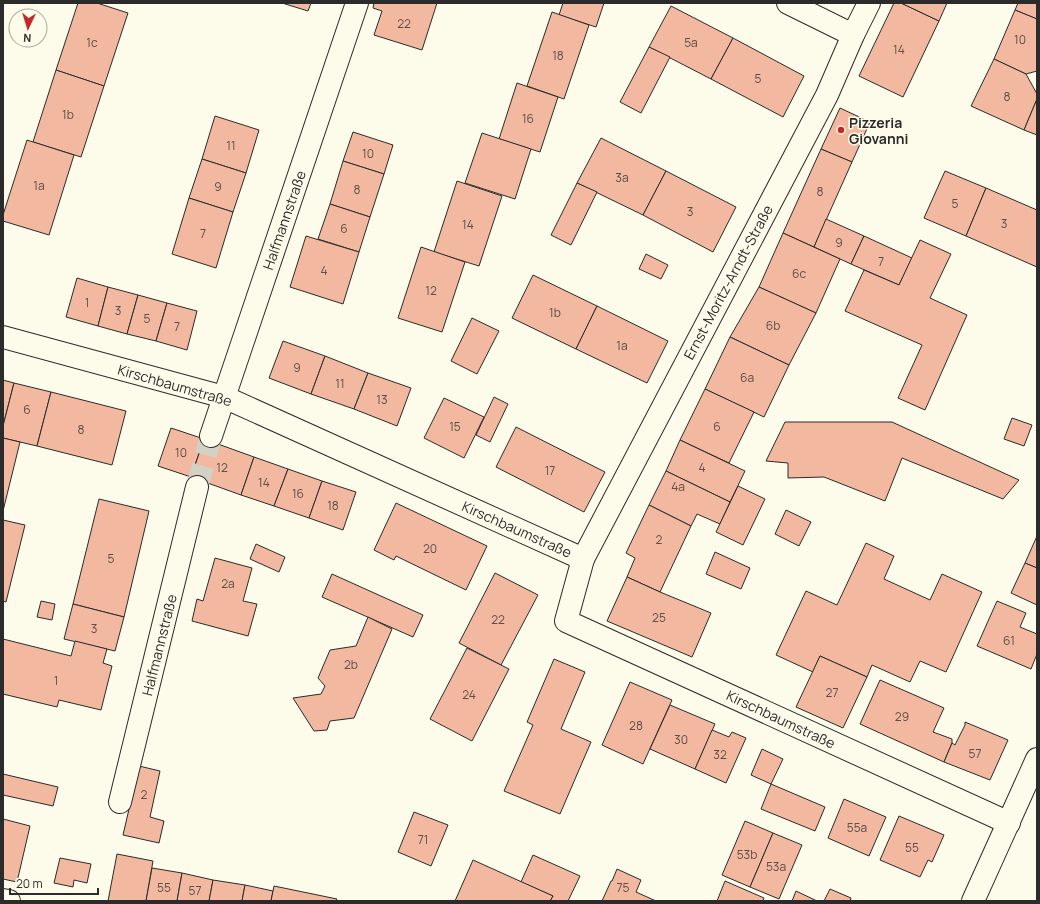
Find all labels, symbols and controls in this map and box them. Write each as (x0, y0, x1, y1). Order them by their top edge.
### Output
north arrow (8, 8, 48, 48)
house number: 22 (397, 15, 411, 32)
text: N (23, 31, 32, 46)
house number: 10 (1014, 31, 1026, 48)
house number: 1c (86, 34, 98, 51)
house number: 5a (684, 34, 698, 51)
house number: 14 (893, 41, 905, 58)
house number: 18 (552, 47, 564, 64)
house number: 5 (755, 70, 762, 87)
house number: 8 (1004, 88, 1011, 105)
house number: 1b (62, 106, 74, 123)
house number: 16 (522, 110, 534, 127)
place label: Pizzeria Giovanni (849, 113, 908, 148)
marker: Pizzeria Giovanni (836, 125, 846, 135)
house number: 11 (226, 137, 236, 154)
house number: 10 (362, 145, 374, 162)
street label: Halfmannstraße (258, 168, 310, 272)
house number: 3a (615, 169, 629, 186)
house number: 1a (33, 177, 45, 194)
house number: 9 (214, 178, 222, 195)
house number: 8 (354, 181, 361, 198)
house number: 8 (817, 183, 824, 200)
house number: 5 (952, 195, 959, 212)
street label: Ernst-Moritz-Arndt-Straße (679, 201, 777, 363)
house number: 3 (687, 203, 693, 220)
house number: 3 (1001, 215, 1007, 232)
house number: 14 (462, 216, 474, 233)
house number: 6 (340, 220, 348, 237)
house number: 7 (200, 225, 206, 242)
house number: 9 (835, 234, 843, 251)
house number: 7 (878, 253, 884, 270)
house number: 4 (320, 262, 328, 279)
house number: 6c (792, 265, 806, 282)
house number: 12 (425, 282, 437, 299)
house number: 1 (85, 294, 89, 311)
house number: 3 (115, 302, 121, 319)
house number: 1b (549, 304, 561, 321)
house number: 5 (144, 310, 151, 327)
house number: 6b (766, 317, 780, 334)
house number: 7 (174, 318, 180, 335)
house number: 1a (616, 337, 628, 354)
house number: 9 (293, 359, 301, 376)
street label: Kirschbaumstraße (116, 360, 234, 410)
house number: 6a (740, 369, 754, 386)
house number: 11 (335, 375, 345, 392)
house number: 13 (376, 391, 388, 408)
house number: 6 (23, 401, 31, 418)
house number: 15 (449, 418, 461, 435)
house number: 6 (713, 418, 721, 435)
house number: 8 (78, 421, 85, 438)
house number: 10 (175, 444, 187, 461)
house number: 12 (216, 459, 228, 476)
house number: 4 (698, 459, 706, 476)
house number: 17 (545, 462, 555, 479)
house number: 14 (258, 474, 270, 491)
house number: 4a (671, 478, 685, 495)
house number: 16 (292, 485, 304, 502)
street label: Kirschbaumstraße (459, 496, 575, 562)
house number: 18 (327, 497, 339, 514)
house number: 2 (656, 531, 663, 548)
house number: 20 (423, 540, 437, 557)
house number: 5 (108, 550, 115, 567)
house number: 2a (221, 575, 235, 592)
street label: Halfmannstraße (137, 592, 181, 698)
house number: 25 (652, 609, 666, 626)
house number: 22 (491, 611, 505, 628)
house number: 3 (91, 620, 97, 637)
house number: 61 (1003, 632, 1015, 649)
house number: 2b (344, 656, 358, 673)
house number: 1 (54, 672, 58, 689)
house number: 27 (826, 684, 838, 701)
street label: Kirschbaumstraße (723, 685, 839, 753)
house number: 24 (462, 686, 476, 703)
house number: 29 (895, 708, 909, 725)
house number: 28 (629, 717, 643, 734)
house number: 30 (674, 731, 688, 748)
house number: 57 (969, 745, 981, 762)
house number: 32 (713, 746, 727, 763)
house number: 2 (141, 786, 148, 803)
house number: 55a (847, 819, 867, 836)
house number: 71 (418, 831, 428, 848)
house number: 55 (905, 839, 919, 856)
house number: 53b (737, 846, 757, 863)
house number: 53a (766, 858, 786, 875)
scale bar (10, 870, 98, 896)
text: 20 m (16, 875, 43, 892)
house number: 55 (157, 879, 171, 896)
house number: 75 (617, 879, 630, 896)
house number: 57 (189, 882, 201, 899)

